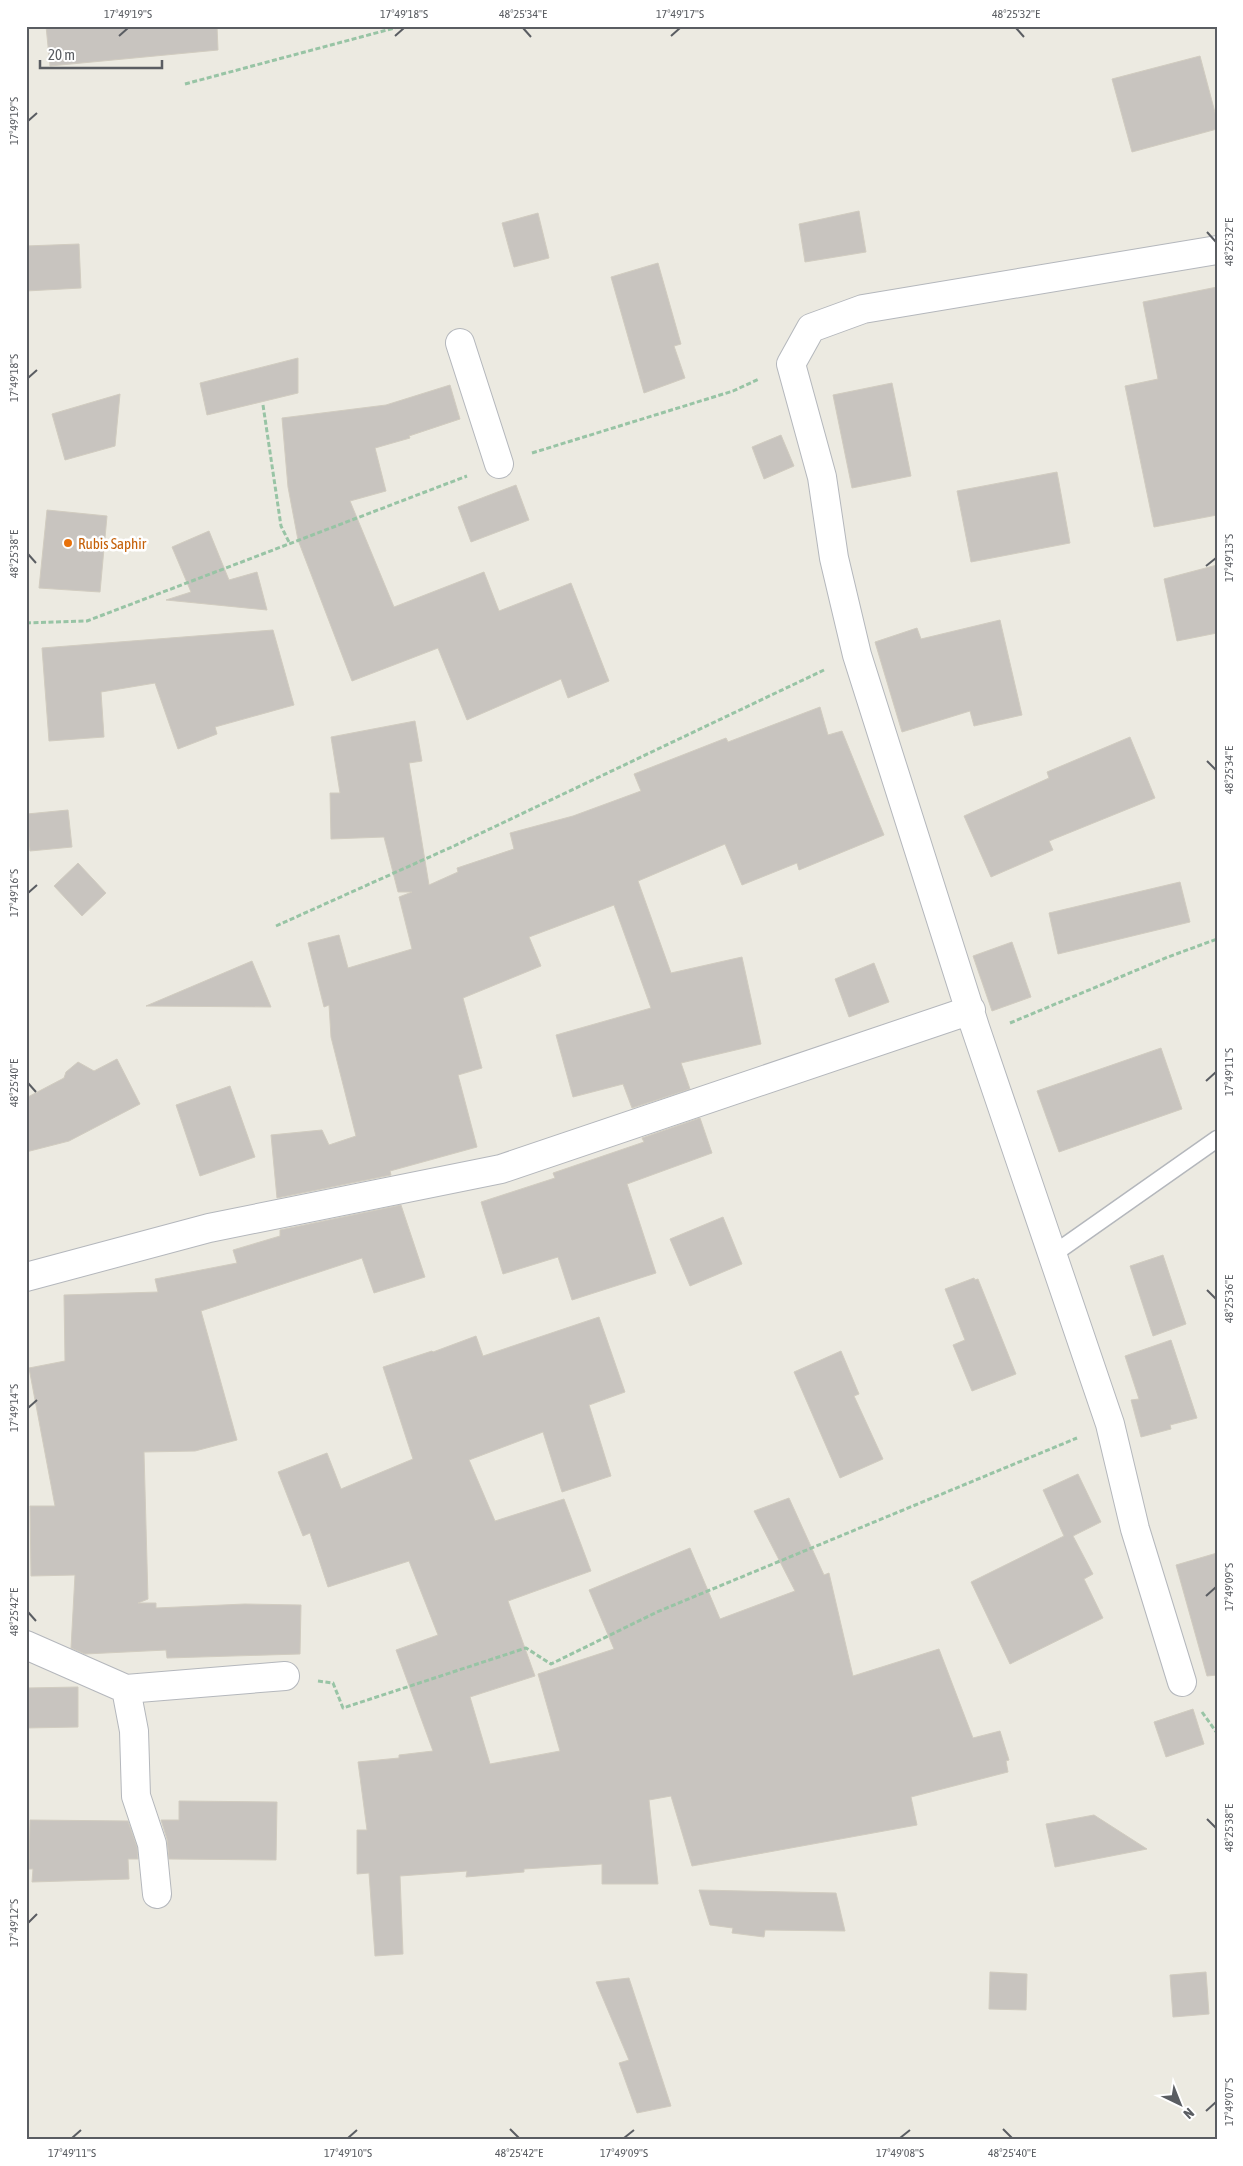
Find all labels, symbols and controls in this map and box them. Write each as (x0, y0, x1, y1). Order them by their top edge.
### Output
text: 17°49'19"S (104, 7, 152, 21)
text: 17°49'18"S (380, 7, 428, 21)
text: 48°25'34"E (499, 7, 547, 21)
text: 17°49'17"S (656, 7, 704, 21)
text: 48°25'32"E (992, 7, 1040, 21)
scale bar (40, 38, 162, 70)
text: 20 m (48, 46, 75, 63)
text: 17°49'19"S (7, 97, 21, 145)
text: 48°25'32"E (1222, 218, 1236, 266)
text: 17°49'18"S (7, 354, 21, 402)
text: 48°25'38"E (7, 530, 21, 578)
text: 17°49'13"S (1222, 534, 1236, 582)
place label: Rubis Saphir (78, 535, 147, 552)
marker: Rubis Saphir (62, 537, 74, 549)
text: 48°25'34"E (1222, 746, 1236, 794)
text: 17°49'16"S (7, 869, 21, 917)
text: 17°49'11"S (1222, 1048, 1236, 1096)
text: 48°25'40"E (7, 1059, 21, 1107)
text: 48°25'36"E (1222, 1275, 1236, 1323)
text: 17°49'14"S (7, 1384, 21, 1432)
text: 17°49'09"S (1222, 1563, 1236, 1611)
text: 48°25'42"E (7, 1588, 21, 1636)
text: 48°25'38"E (1222, 1804, 1236, 1852)
text: 17°49'12"S (7, 1899, 21, 1947)
north arrow (1156, 2078, 1206, 2128)
text: 17°49'07"S (1222, 2078, 1236, 2126)
text: N (1180, 2105, 1197, 2122)
text: 17°49'11"S (48, 2146, 96, 2160)
text: 17°49'10"S (324, 2146, 372, 2160)
text: 48°25'42"E (495, 2146, 543, 2160)
text: 17°49'09"S (600, 2146, 648, 2160)
text: 17°49'08"S (876, 2146, 924, 2160)
text: 48°25'40"E (988, 2146, 1036, 2160)

